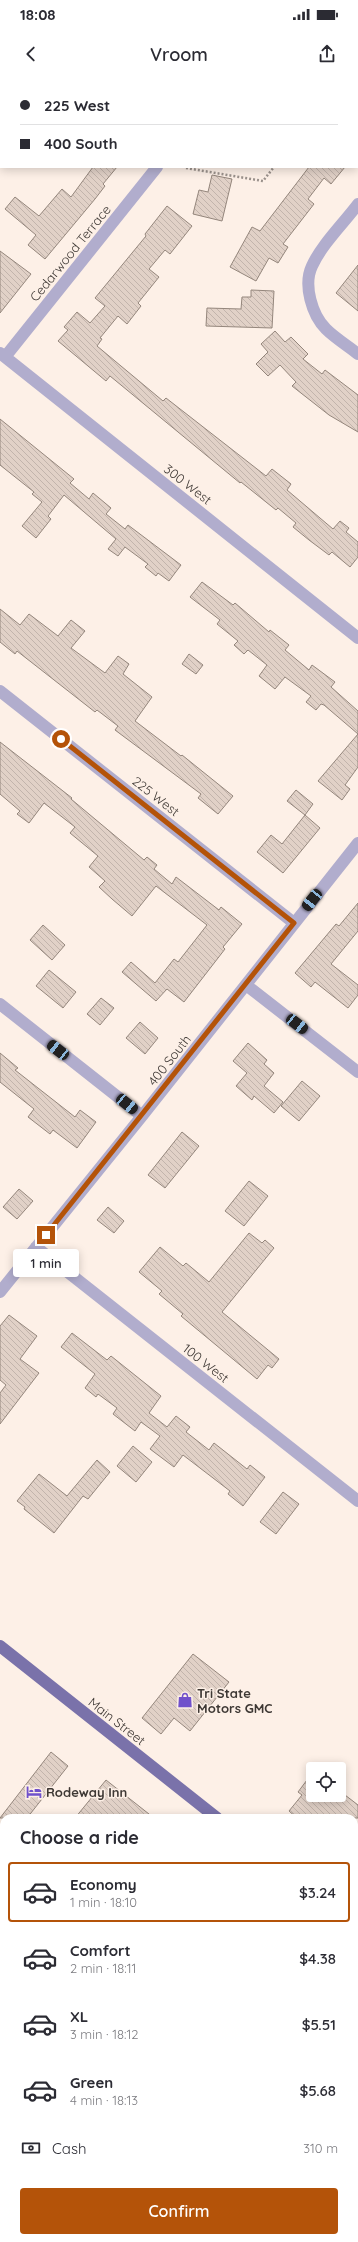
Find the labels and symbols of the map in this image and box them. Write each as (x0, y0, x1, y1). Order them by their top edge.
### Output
street label: Cedarwood Terrace (26, 201, 114, 305)
street label: 300 West (161, 460, 215, 508)
route start (52, 730, 70, 748)
street label: 225 West (129, 773, 183, 819)
car (300, 887, 324, 913)
car (284, 1012, 310, 1036)
street label: 400 South (144, 1031, 194, 1089)
car (45, 1038, 71, 1062)
car (114, 1092, 140, 1116)
route end (37, 1226, 55, 1244)
callout: 1 min (13, 1249, 79, 1277)
street label: 100 West (180, 1340, 232, 1386)
place label: Tri State Motors GMC (197, 1685, 273, 1716)
shop icon: Tri State Motors GMC (176, 1691, 194, 1709)
street label: Main Street (85, 1694, 149, 1748)
hotel icon: Rodeway Inn (25, 1783, 43, 1801)
place label: Rodeway Inn (46, 1784, 127, 1800)

